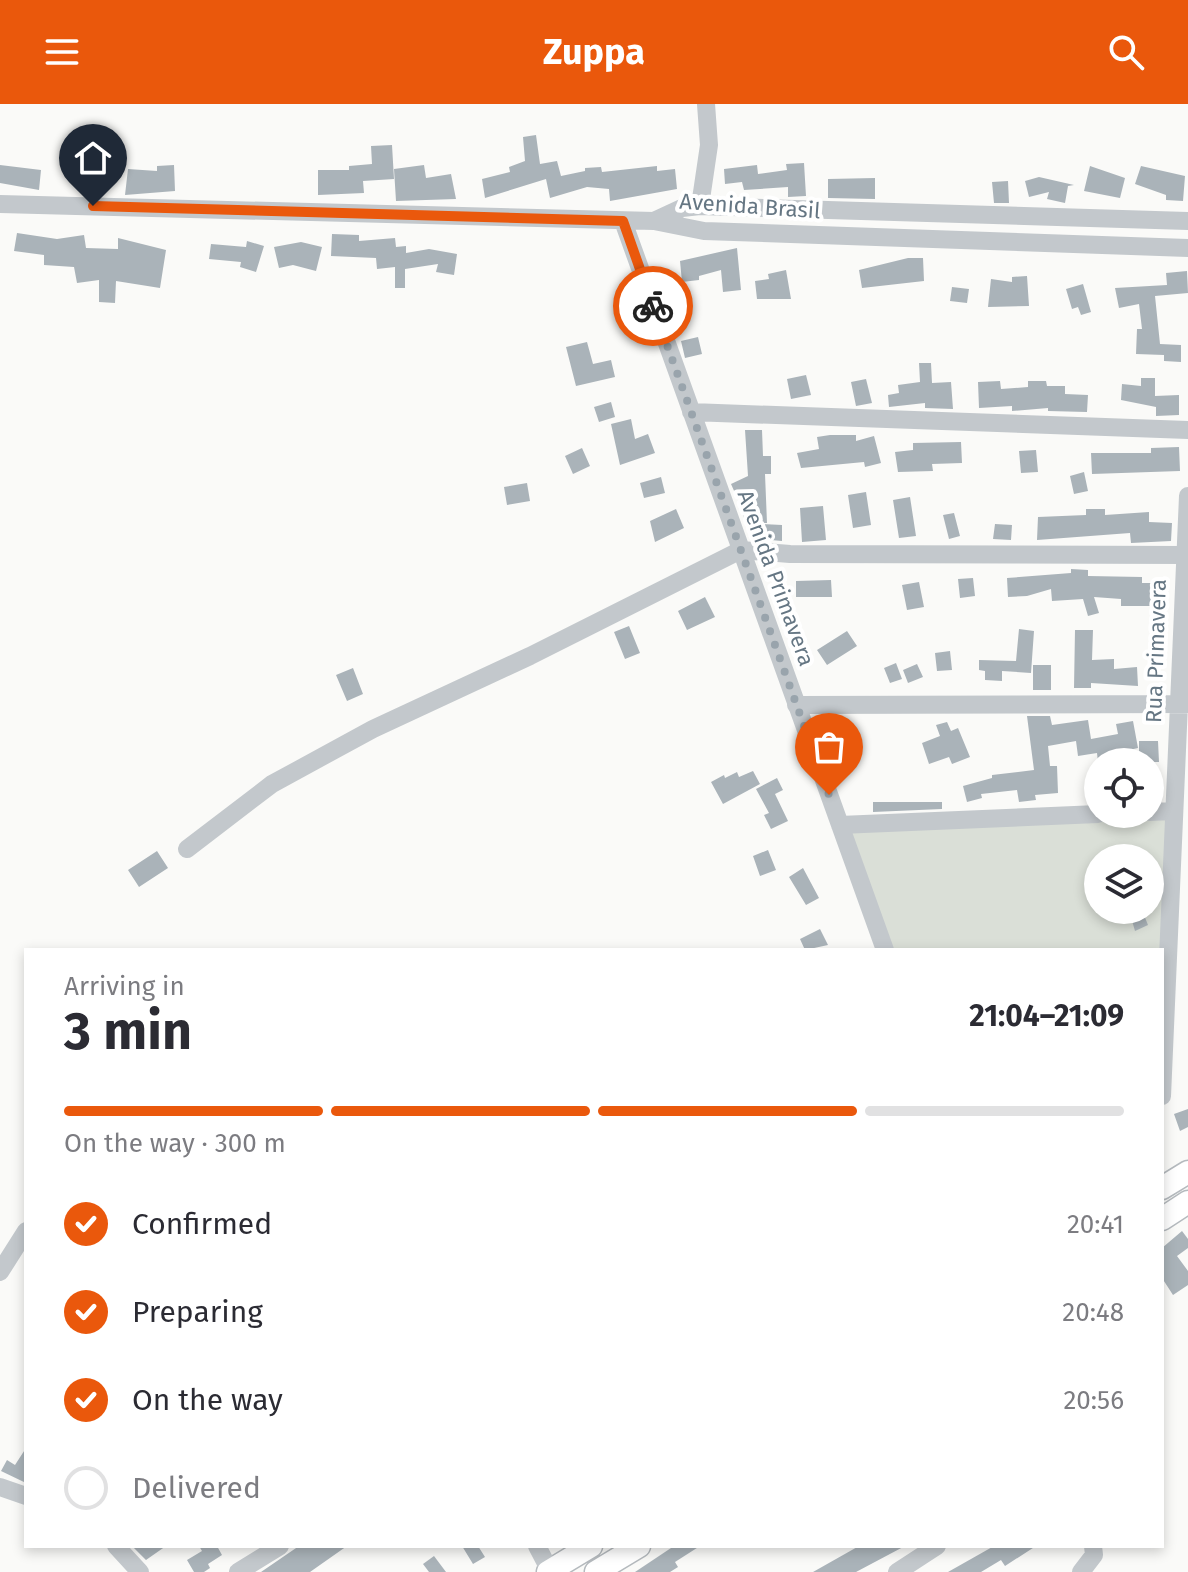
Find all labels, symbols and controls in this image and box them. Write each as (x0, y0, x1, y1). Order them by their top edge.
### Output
icon: menu (40, 30, 84, 74)
text: Zuppa (543, 30, 645, 74)
icon: search (1104, 30, 1148, 74)
pin (59, 124, 127, 206)
icon: home (71, 136, 115, 180)
street label: Avenida Brasil (679, 188, 821, 224)
courier (613, 266, 693, 346)
icon: bike (631, 284, 675, 328)
street label: Avenida Primavera (732, 486, 820, 670)
street label: Rua Primavera (1140, 579, 1172, 723)
pin (795, 713, 863, 795)
icon: bag (807, 725, 851, 769)
map controls (1084, 748, 1164, 924)
button: locate (1084, 748, 1164, 828)
button: layers (1084, 844, 1164, 924)
text: Arriving in (64, 971, 185, 1002)
text: 21:04–21:09 (969, 998, 1124, 1034)
text: 3 min (64, 1000, 192, 1063)
text: On the way · 300 m (64, 1128, 286, 1159)
icon: check (64, 1202, 108, 1246)
text: Confirmed (132, 1206, 272, 1242)
text: 20:41 (1067, 1209, 1124, 1240)
icon: check (64, 1290, 108, 1334)
text: Preparing (132, 1294, 263, 1330)
text: 20:48 (1062, 1297, 1124, 1328)
icon: check (64, 1378, 108, 1422)
text: On the way (132, 1382, 283, 1418)
text: 20:56 (1063, 1385, 1124, 1416)
text: Delivered (132, 1470, 261, 1506)

